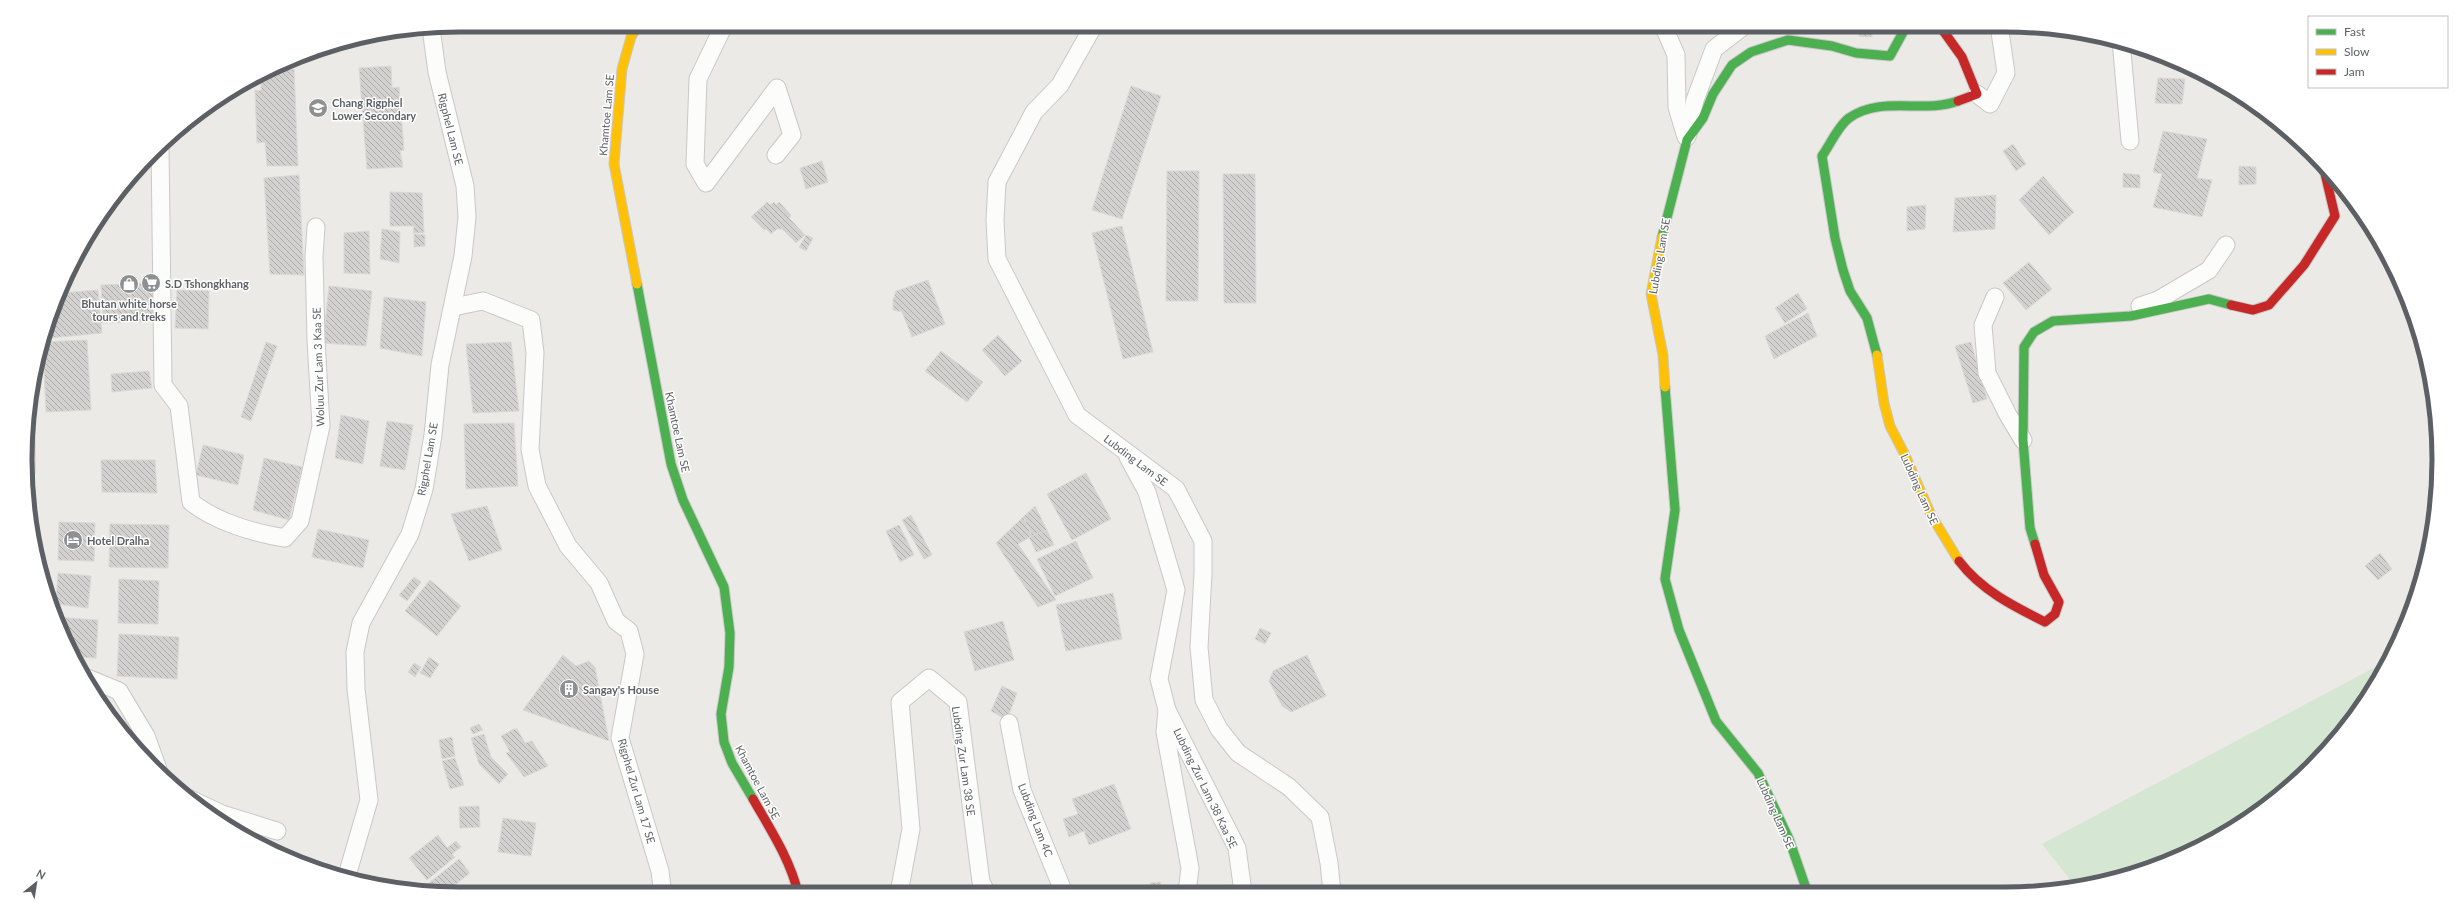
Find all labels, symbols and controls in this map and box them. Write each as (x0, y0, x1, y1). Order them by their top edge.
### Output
legend (2308, 16, 2448, 88)
text: Fast (2344, 24, 2366, 39)
text: Slow (2344, 44, 2370, 59)
text: Jam (2344, 64, 2365, 79)
street label: Khamtoe Lam SE (596, 74, 616, 156)
street label: Rigphel Lam SE (436, 92, 466, 166)
place label: Chang Rigphel Lower Secondary (332, 96, 416, 122)
school or university icon: Chang Rigphel Lower Secondary (307, 97, 329, 119)
street label: Lubding Lam SE (1646, 217, 1672, 295)
supermarket icon: S.D Tshongkhang (140, 272, 162, 294)
shop icon: Bhutan white horse tours and treks (118, 273, 140, 295)
place label: S.D Tshongkhang (165, 277, 249, 290)
place label: Bhutan white horse tours and treks (81, 297, 177, 323)
street label: Woluu Zur Lam 3 Kaa SE (309, 307, 327, 427)
street label: Khamtoe Lam SE (663, 391, 693, 473)
street label: Rigphel Lam SE (414, 421, 440, 497)
street label: Lubding Lam SE (1102, 432, 1170, 488)
street label: Lubding Lam SE (1899, 451, 1941, 527)
hotel icon: Hotel Dralha (62, 529, 84, 551)
place label: Hotel Dralha (87, 534, 149, 547)
building icon: Sangay's House (558, 678, 580, 700)
place label: Sangay's House (583, 683, 659, 696)
street label: Lubding Zur Lam 38 SE (950, 705, 978, 817)
street label: Lubding Zur Lam 38 Kaa SE (1171, 726, 1241, 850)
street label: Rigphel Zur Lam 17 SE (616, 737, 658, 845)
street label: Khamtoe Lam SE (733, 743, 783, 821)
street label: Lubding Lam SE (1755, 775, 1797, 851)
street label: Lubding Lam 4C (1016, 781, 1056, 859)
north arrow (16, 863, 56, 903)
text: N (34, 866, 48, 882)

